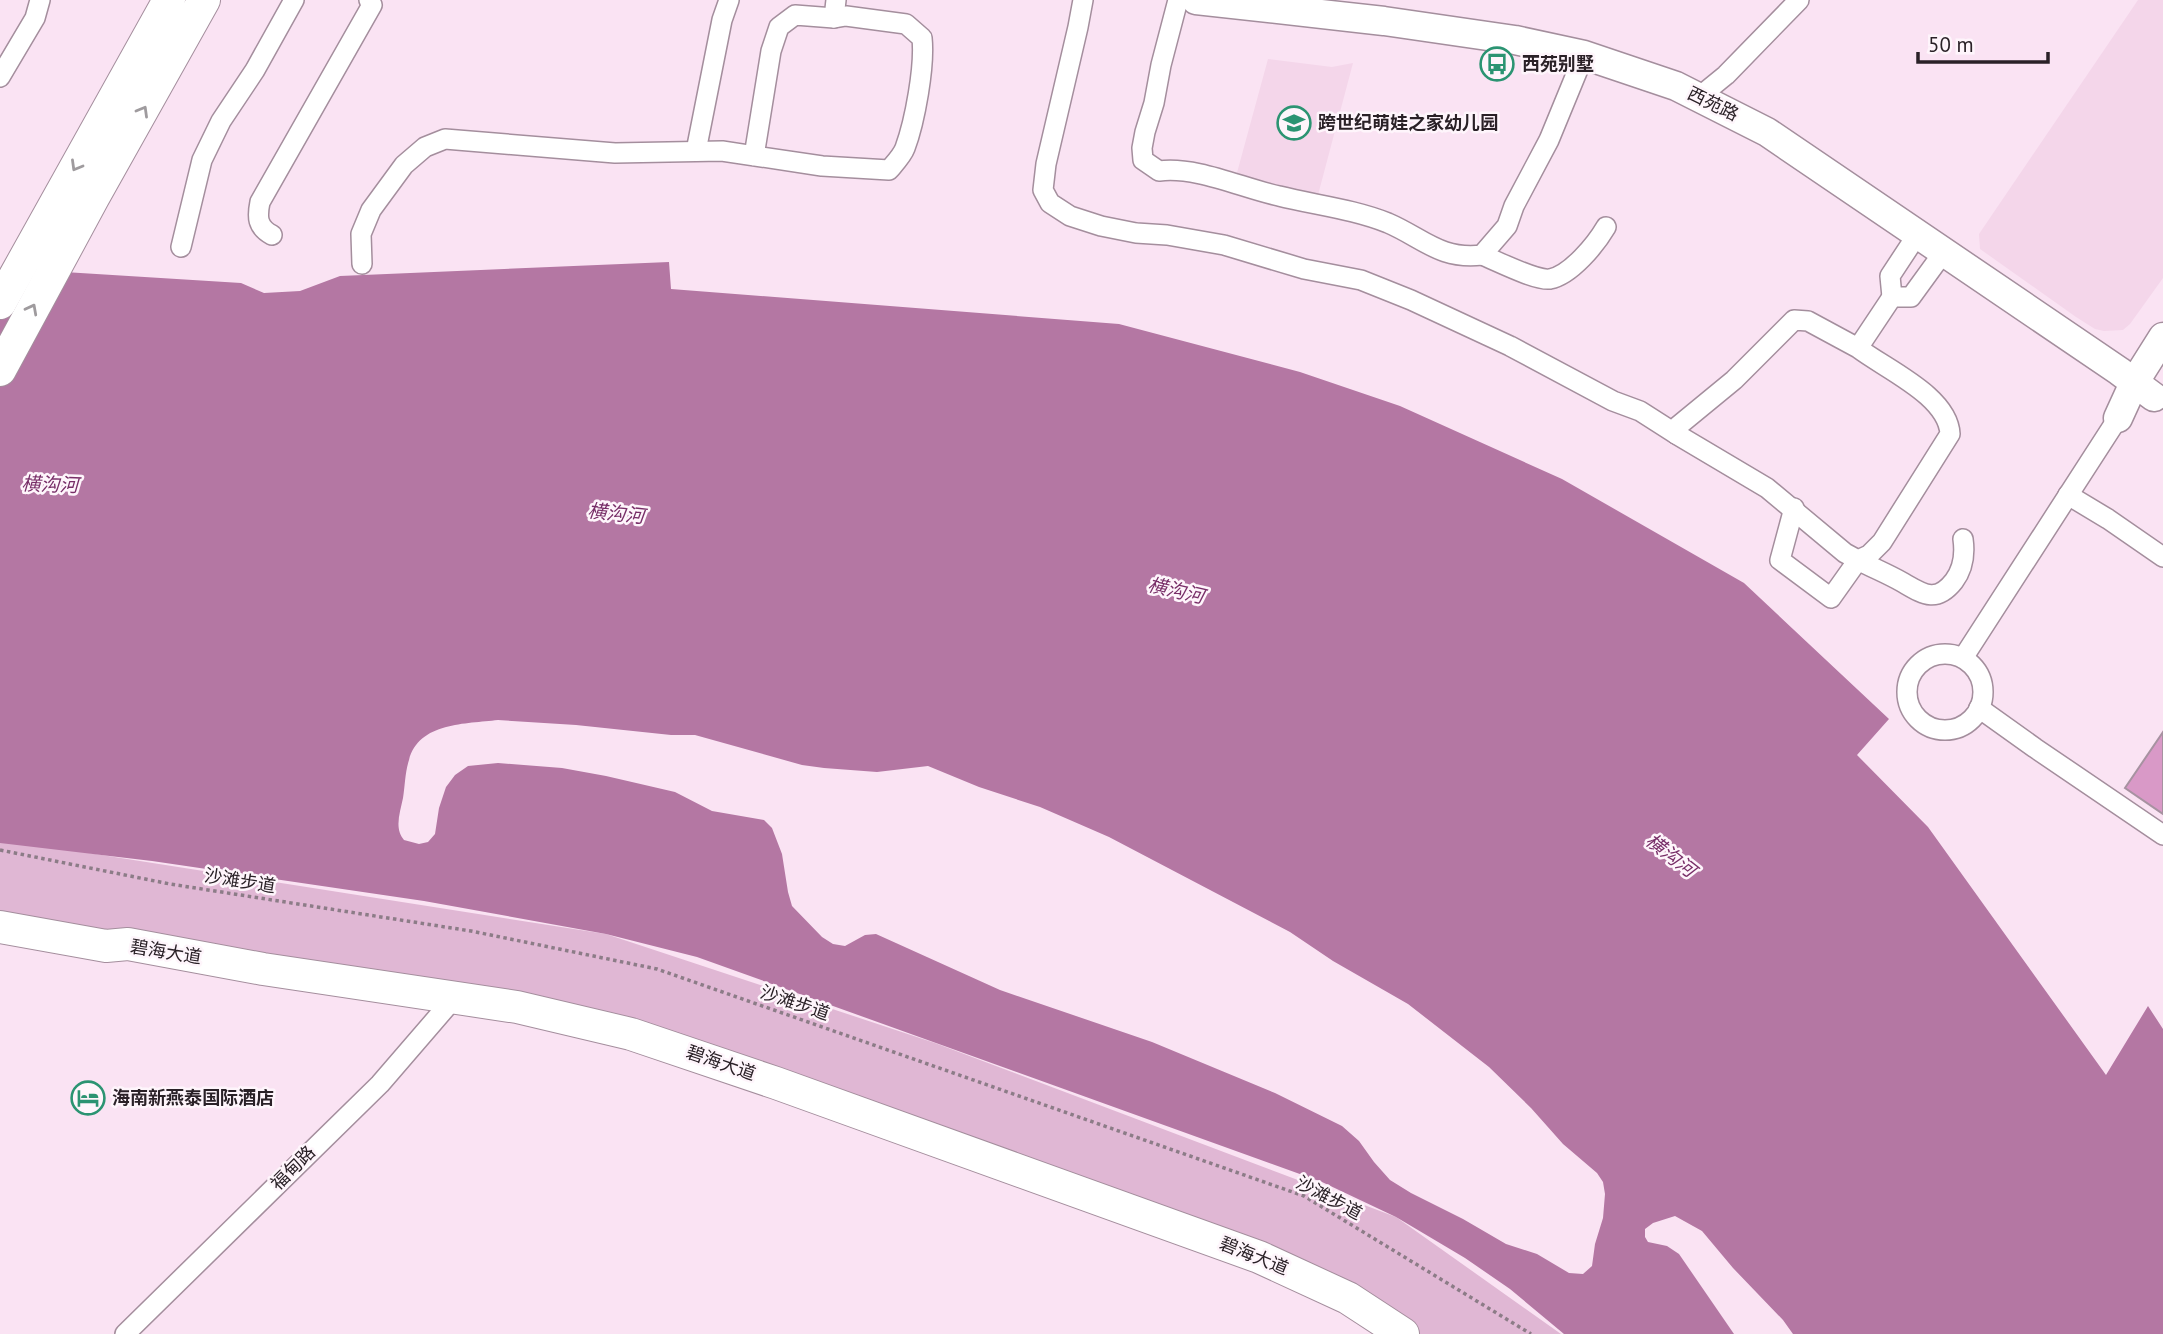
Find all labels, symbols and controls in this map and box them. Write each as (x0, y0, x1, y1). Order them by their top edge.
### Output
scale bar (1918, 21, 2048, 65)
text: 50 m (1928, 31, 1974, 58)
bus stop icon: 西苑别墅 (1478, 45, 1516, 83)
place label: 西苑别墅 (1522, 52, 1594, 75)
street label: 西苑路 (1684, 81, 1743, 126)
school or university icon: 跨世纪萌娃之家幼儿园 (1275, 104, 1313, 142)
one-way arrow (135, 106, 148, 118)
place label: 跨世纪萌娃之家幼儿园 (1318, 111, 1498, 134)
one-way arrow (71, 159, 84, 172)
one-way arrow (24, 304, 37, 317)
water label: 横沟河 (21, 471, 83, 497)
water label: 横沟河 (586, 498, 650, 528)
water label: 横沟河 (1146, 572, 1210, 609)
water label: 横沟河 (1641, 828, 1704, 884)
street label: 沙滩步道 (203, 864, 277, 897)
street label: 碧海大道 (129, 935, 203, 968)
street label: 沙滩步道 (757, 980, 833, 1025)
street label: 碧海大道 (683, 1040, 759, 1085)
hotel icon: 海南新燕泰国际酒店 (69, 1079, 107, 1117)
place label: 海南新燕泰国际酒店 (112, 1086, 274, 1109)
street label: 福甸路 (265, 1140, 320, 1195)
street label: 沙滩步道 (1292, 1171, 1366, 1225)
street label: 碧海大道 (1217, 1231, 1292, 1280)

